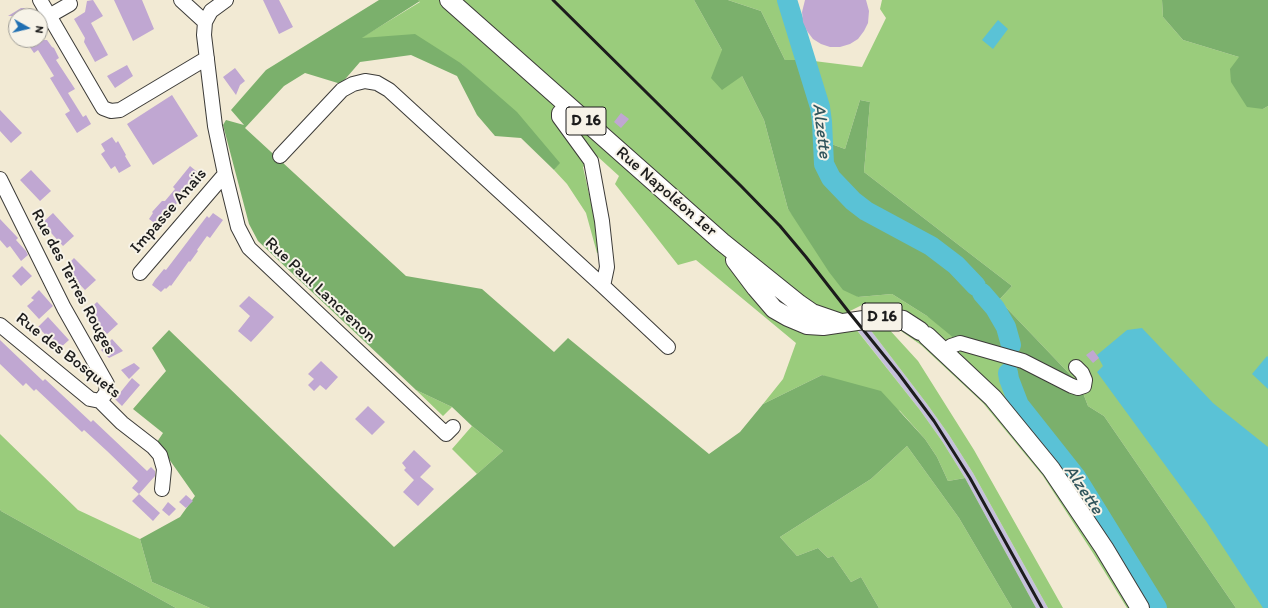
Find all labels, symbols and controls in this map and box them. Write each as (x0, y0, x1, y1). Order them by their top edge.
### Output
north arrow (8, 8, 48, 48)
text: N (32, 25, 46, 34)
water label: Alzette (807, 103, 835, 159)
road number: D 16 (566, 107, 606, 135)
street label: Rue Napoléon 1er (611, 143, 721, 241)
street label: Impasse Anaïs (126, 164, 212, 258)
street label: Rue des Terres Rouges (26, 206, 120, 358)
street label: Rue Paul Lancrenon (260, 233, 380, 347)
road number: D 16 (862, 303, 902, 331)
street label: Rue des Bosquets (11, 309, 125, 403)
water label: Alzette (1059, 461, 1107, 519)

